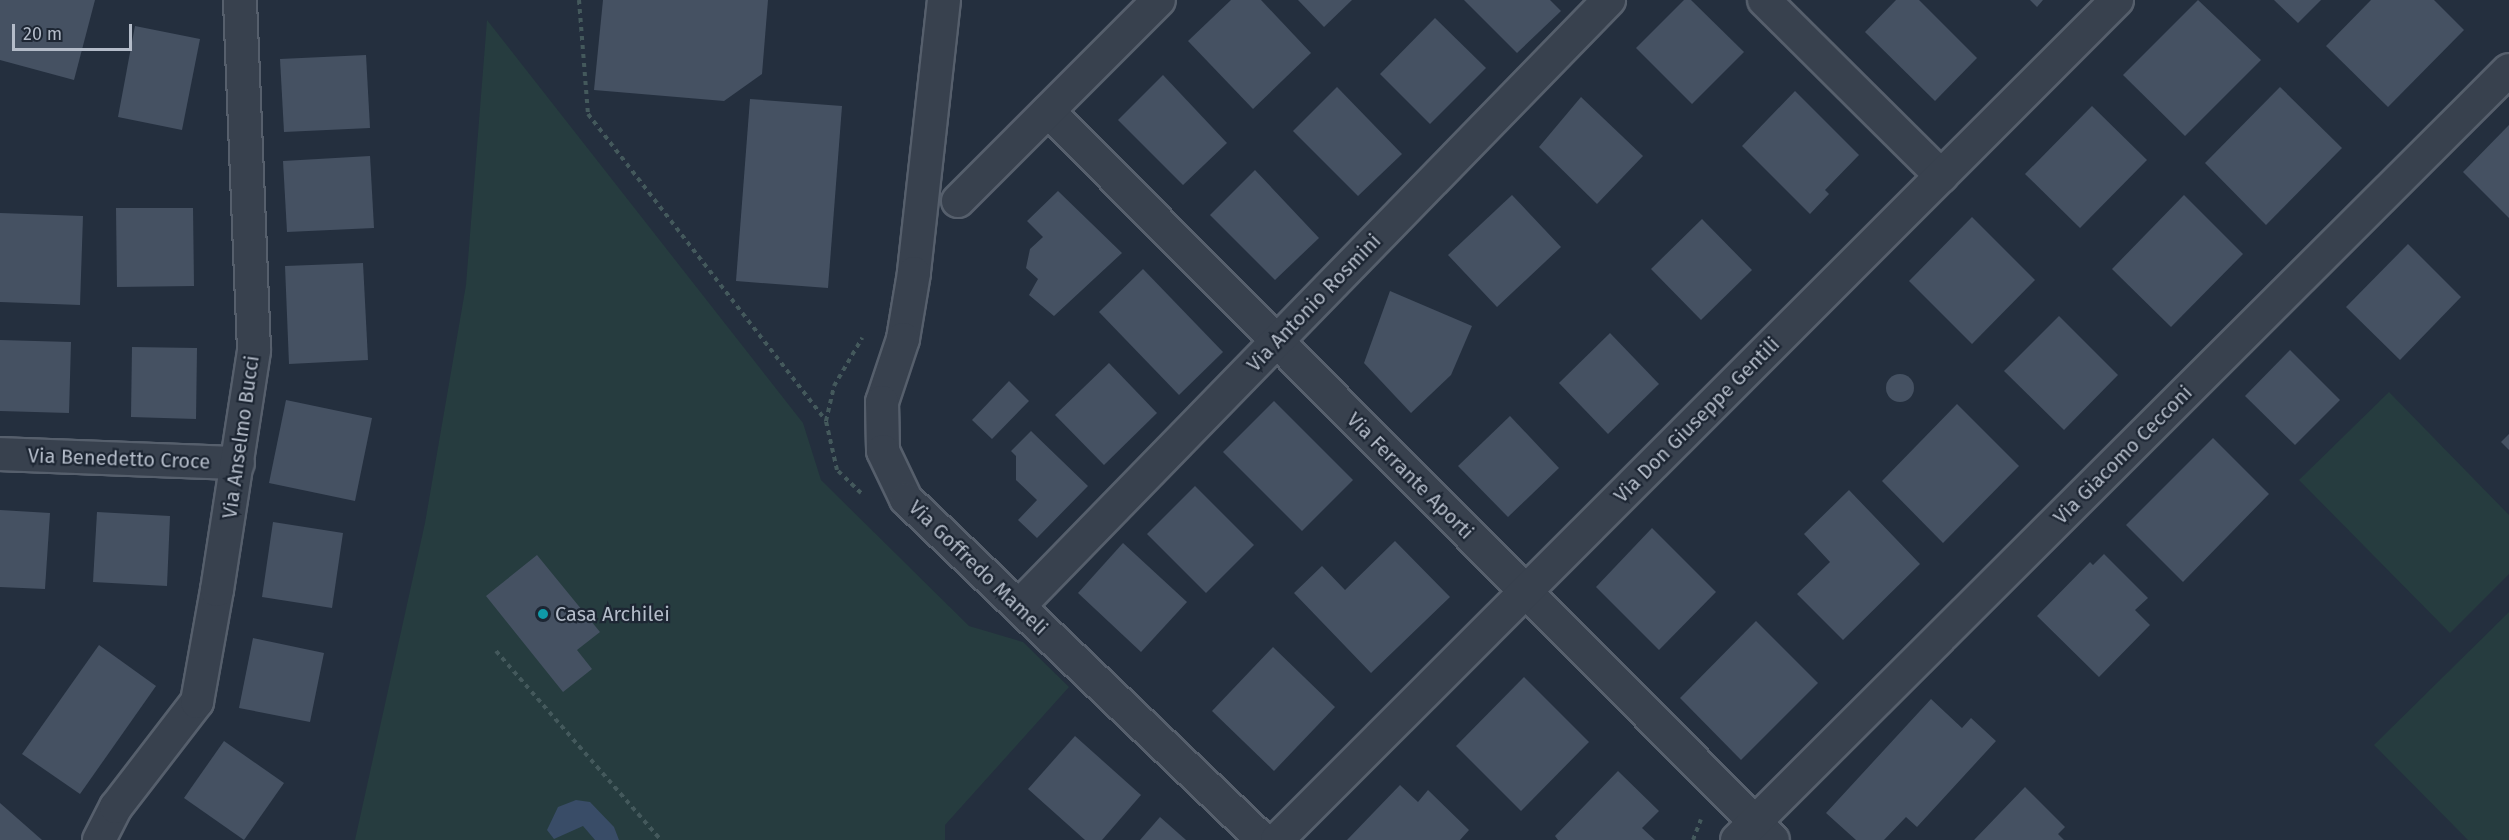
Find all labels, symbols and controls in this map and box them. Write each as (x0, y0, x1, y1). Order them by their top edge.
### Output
scale bar (15, 12, 135, 50)
text: 20 m (23, 23, 62, 45)
street label: Via Antonio Rosmini (1242, 229, 1386, 377)
street label: Via Don Giuseppe Gentili (1609, 332, 1785, 508)
street label: Via Anselmo Bucci (218, 354, 264, 520)
street label: Via Giacomo Cecconi (2049, 381, 2197, 529)
street label: Via Ferrante Aporti (1342, 408, 1478, 544)
street label: Via Benedetto Croce (27, 444, 211, 474)
street label: Via Goffredo Mameli (904, 496, 1052, 640)
place label: Casa Archilei (555, 602, 670, 626)
marker: Casa Archilei (536, 607, 550, 621)

